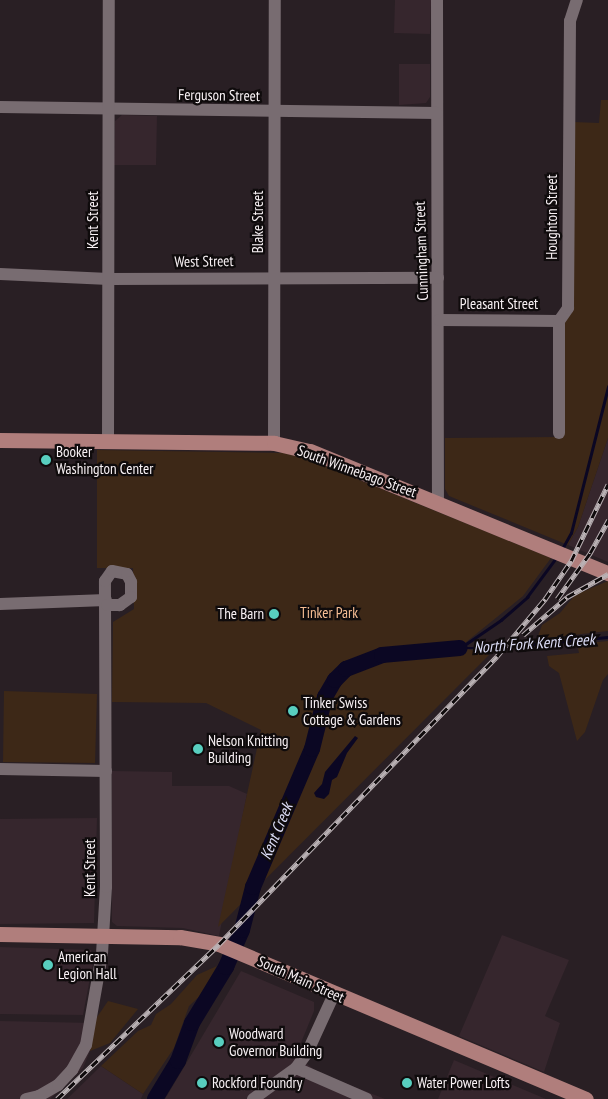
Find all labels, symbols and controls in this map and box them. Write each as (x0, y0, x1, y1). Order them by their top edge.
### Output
street label: Ferguson Street (178, 85, 260, 105)
street label: Houghton Street (543, 174, 561, 260)
street label: Kent Street (84, 191, 102, 249)
street label: Blake Street (249, 191, 267, 253)
street label: Cunningham Street (410, 201, 432, 301)
street label: West Street (174, 251, 234, 271)
street label: Pleasant Street (460, 295, 538, 313)
street label: South Winnebago Street (295, 441, 419, 501)
place label: Booker Washington Center (56, 442, 153, 477)
marker: Booker Washington Center (40, 454, 52, 466)
park label: Tinker Park (300, 604, 358, 622)
place label: The Barn (218, 605, 264, 623)
marker: The Barn (268, 608, 280, 620)
water label: North Fork Kent Creek (472, 629, 596, 657)
place label: Tinker Swiss Cottage & Gardens (303, 693, 401, 728)
marker: Tinker Swiss Cottage & Gardens (287, 705, 299, 717)
place label: Nelson Knitting Building (208, 731, 289, 766)
marker: Nelson Knitting Building (192, 743, 204, 755)
water label: Kent Creek (256, 800, 296, 862)
street label: Kent Street (81, 839, 99, 897)
place label: American Legion Hall (58, 947, 117, 982)
street label: South Main Street (255, 952, 347, 1006)
marker: American Legion Hall (42, 959, 54, 971)
place label: Woodward Governor Building (229, 1024, 322, 1059)
marker: Woodward Governor Building (213, 1036, 225, 1048)
place label: Rockford Foundry (212, 1074, 302, 1092)
place label: Water Power Lofts (417, 1074, 510, 1092)
marker: Rockford Foundry (196, 1077, 208, 1089)
marker: Water Power Lofts (401, 1077, 413, 1089)

